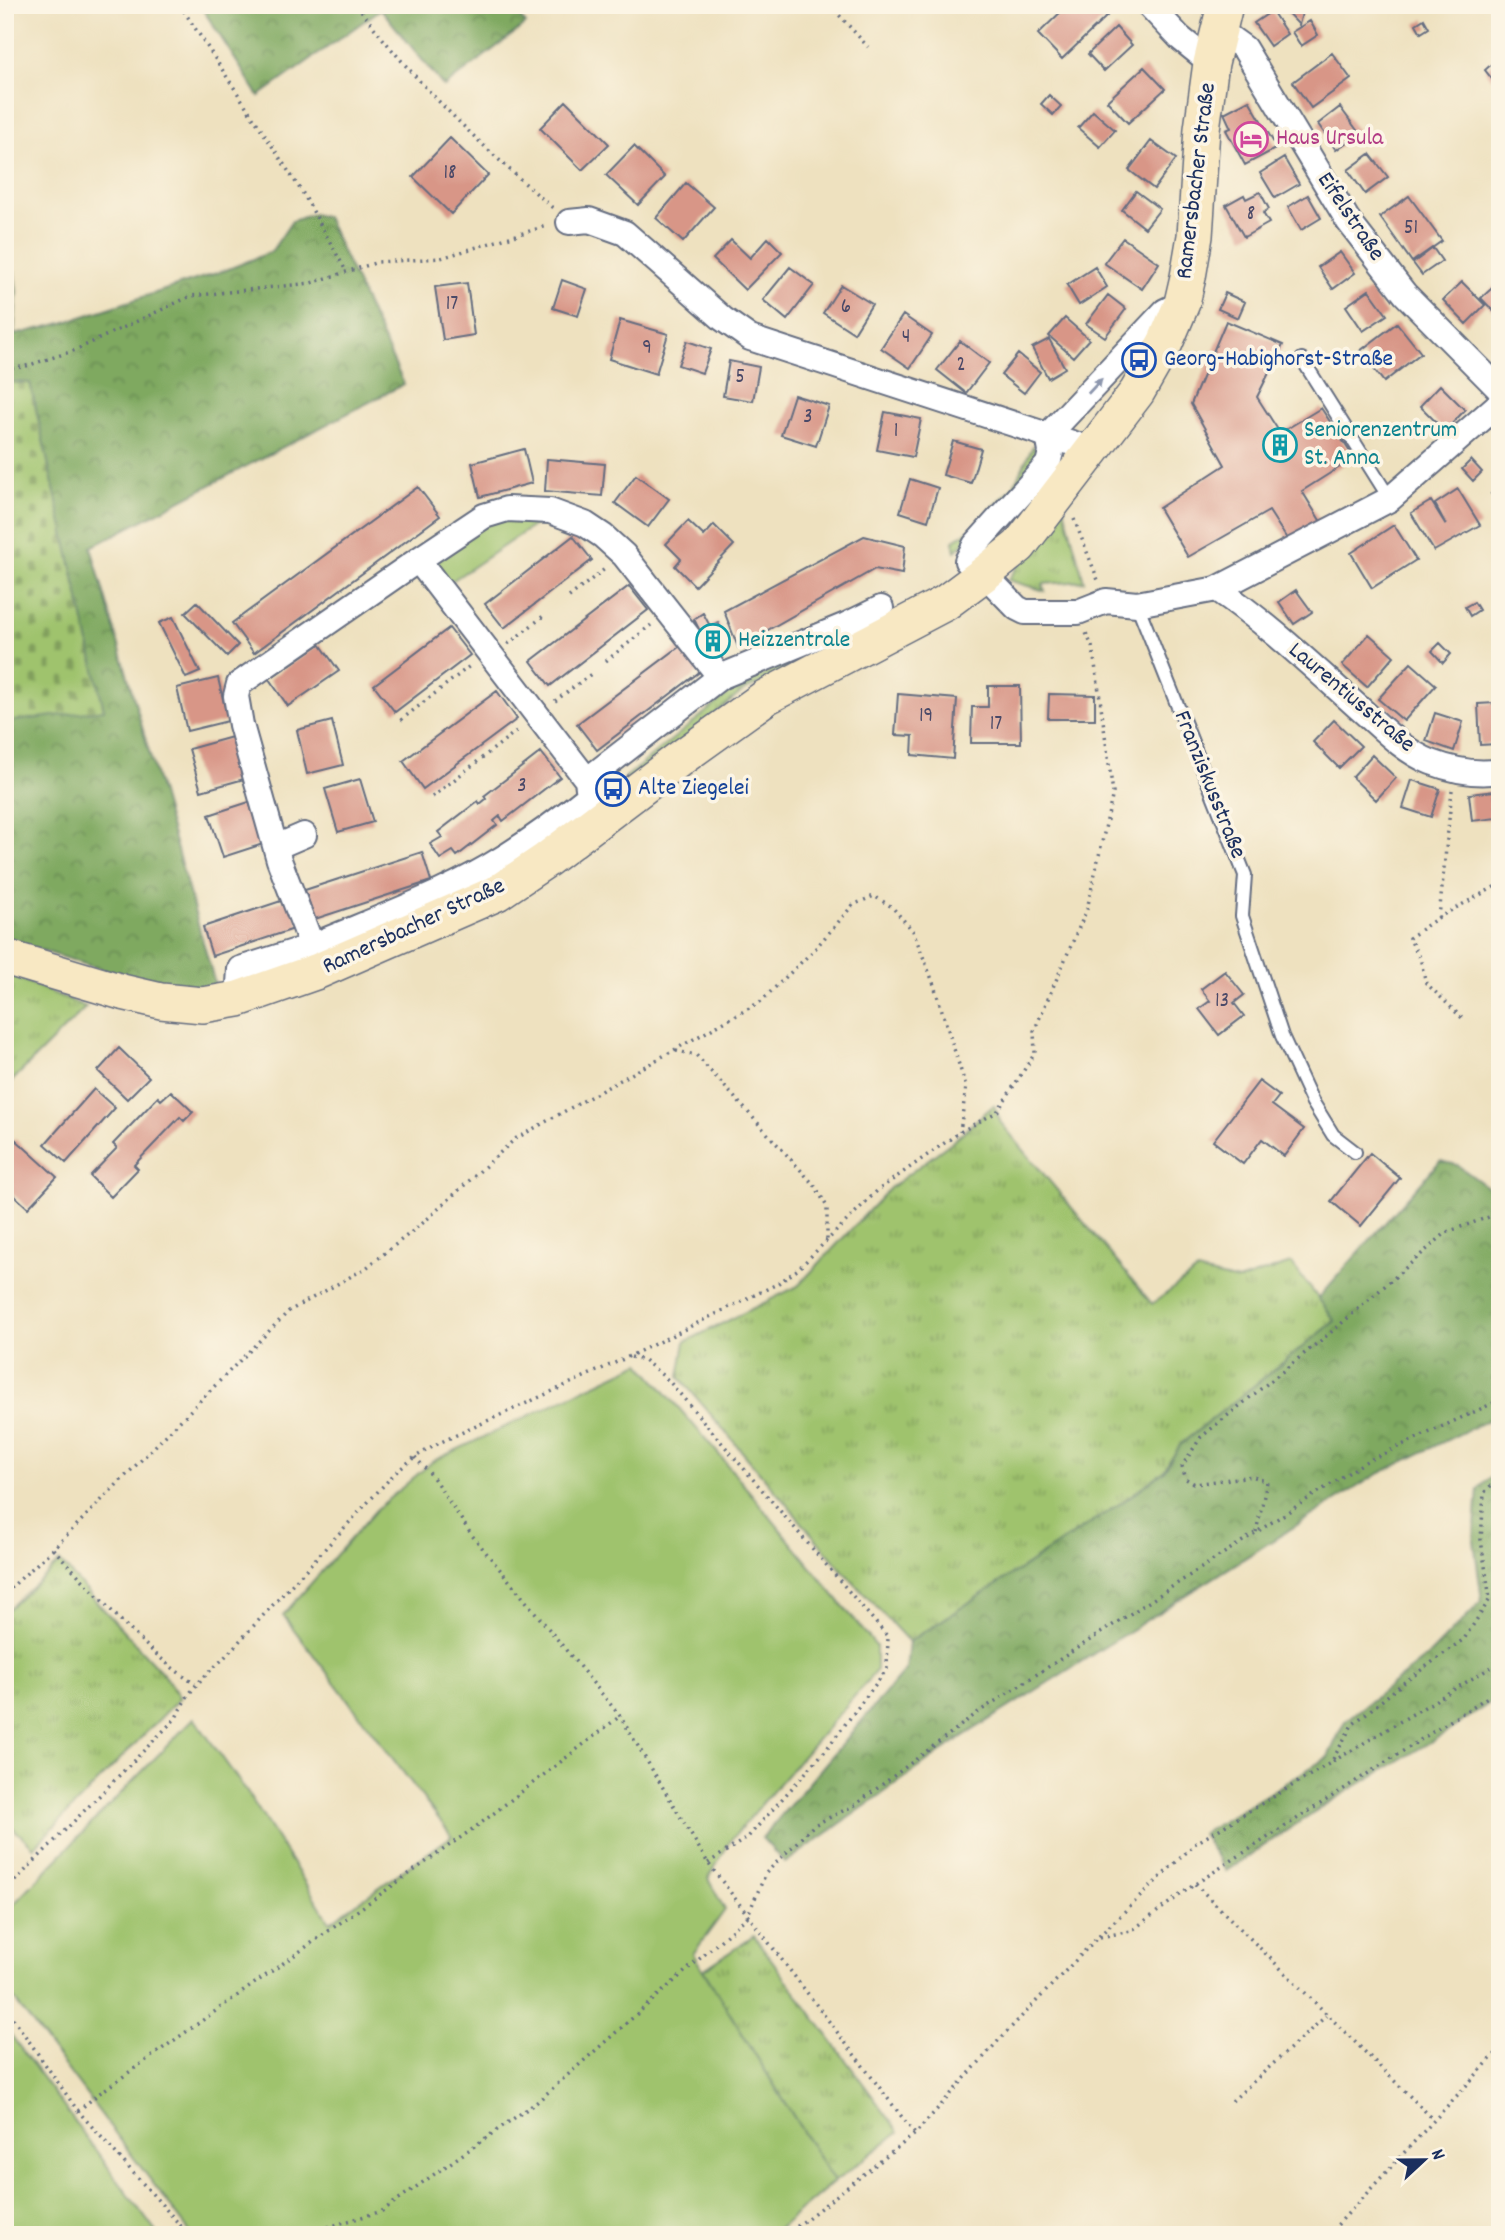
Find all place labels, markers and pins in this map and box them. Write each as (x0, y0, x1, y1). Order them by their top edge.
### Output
hotel icon: Haus Ursula (1232, 120, 1270, 158)
place label: Haus Ursula (1276, 122, 1384, 156)
bus stop icon: Georg-Habighorst-Straße (1120, 341, 1158, 379)
place label: Georg-Habighorst-Straße (1164, 343, 1393, 377)
place label: Seniorenzentrum St. Anna (1304, 414, 1457, 476)
building icon: Seniorenzentrum St. Anna (1261, 426, 1299, 464)
building icon: Heizzentrale (694, 622, 732, 660)
place label: Heizzentrale (738, 624, 850, 658)
bus stop icon: Alte Ziegelei (594, 770, 632, 808)
place label: Alte Ziegelei (638, 772, 749, 806)

